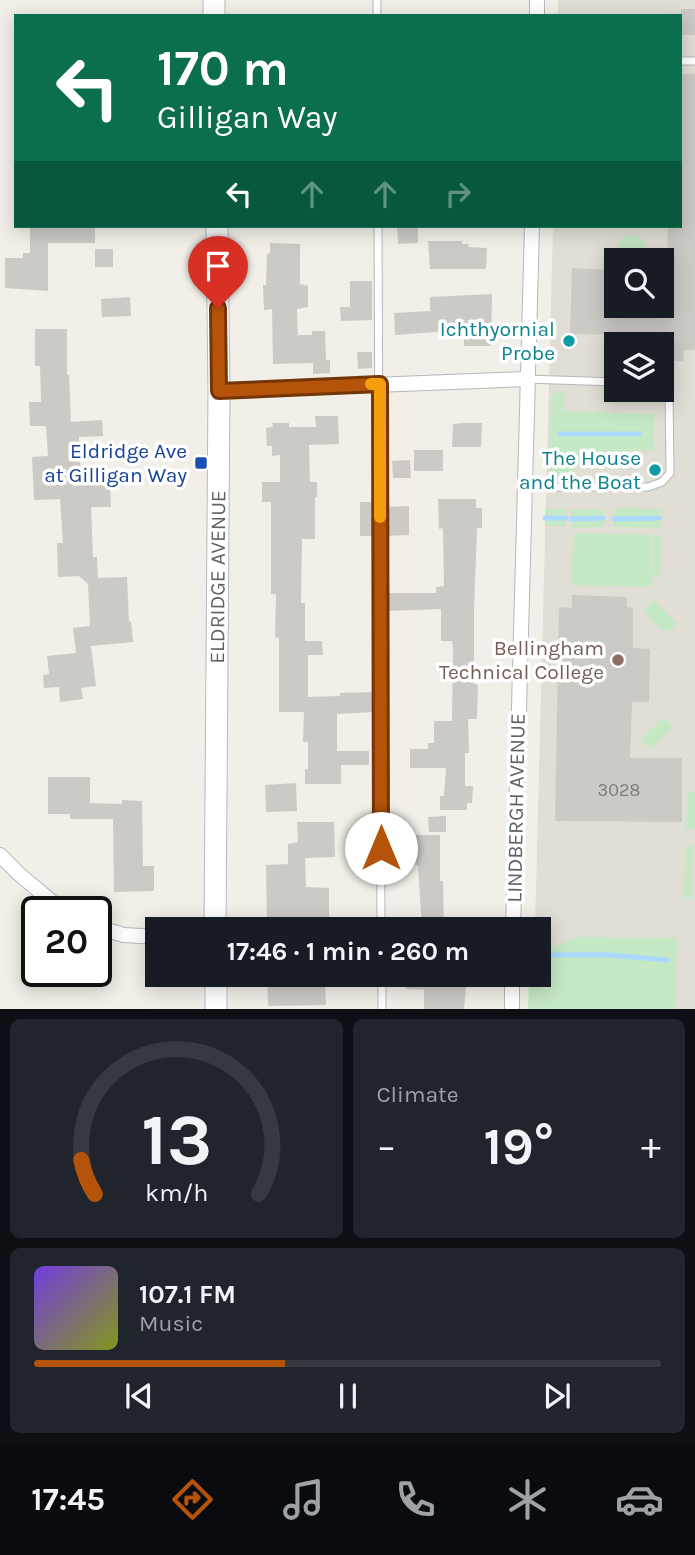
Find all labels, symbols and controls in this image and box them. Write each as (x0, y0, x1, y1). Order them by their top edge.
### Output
text: 170 m (157, 40, 289, 97)
icon: left (42, 42, 133, 133)
text: Gilligan Way (157, 99, 337, 136)
icon: left (220, 175, 258, 213)
icon: ahead (293, 175, 331, 213)
icon: ahead (366, 175, 404, 213)
icon: right (439, 175, 477, 213)
pin (188, 236, 248, 308)
icon: arrive (199, 247, 237, 285)
map controls (604, 248, 674, 402)
button: search (604, 248, 674, 318)
place label: Ichthyornial Probe (440, 317, 555, 365)
button: layers (604, 332, 674, 402)
marker: Ichthyornial Probe (561, 333, 577, 349)
place label: Eldridge Ave at Gilligan Way (44, 439, 187, 487)
place label: The House and the Boat (519, 446, 641, 494)
marker: Eldridge Ave at Gilligan Way (193, 455, 209, 471)
marker: The House and the Boat (647, 462, 663, 478)
street label: ELDRIDGE AVENUE (205, 490, 230, 664)
place label: Bellingham Technical College (439, 636, 604, 684)
marker: Bellingham Technical College (610, 652, 626, 668)
street label: LINDBERGH AVENUE (502, 713, 530, 903)
house number: 3028 (598, 779, 640, 801)
position arrow (344, 811, 418, 885)
speed limit sign: 20 (21, 896, 112, 987)
text: 17:46 · 1 min · 260 m (227, 936, 469, 967)
text: Climate (377, 1081, 459, 1108)
text: 13 (141, 1098, 212, 1183)
text: 19° (484, 1116, 554, 1177)
text: − (377, 1124, 396, 1169)
text: + (641, 1124, 661, 1169)
text: km/h (145, 1178, 208, 1207)
text: 107.1 FM (139, 1279, 236, 1310)
text: Music (139, 1310, 203, 1337)
icon: previous (120, 1377, 158, 1415)
icon: pause (329, 1377, 367, 1415)
icon: next (538, 1377, 576, 1415)
icon: directions (168, 1475, 217, 1524)
icon: music (279, 1475, 328, 1524)
icon: phone (391, 1475, 440, 1524)
icon: climate (503, 1475, 552, 1524)
icon: car (615, 1475, 664, 1524)
text: 17:45 (31, 1481, 105, 1518)

